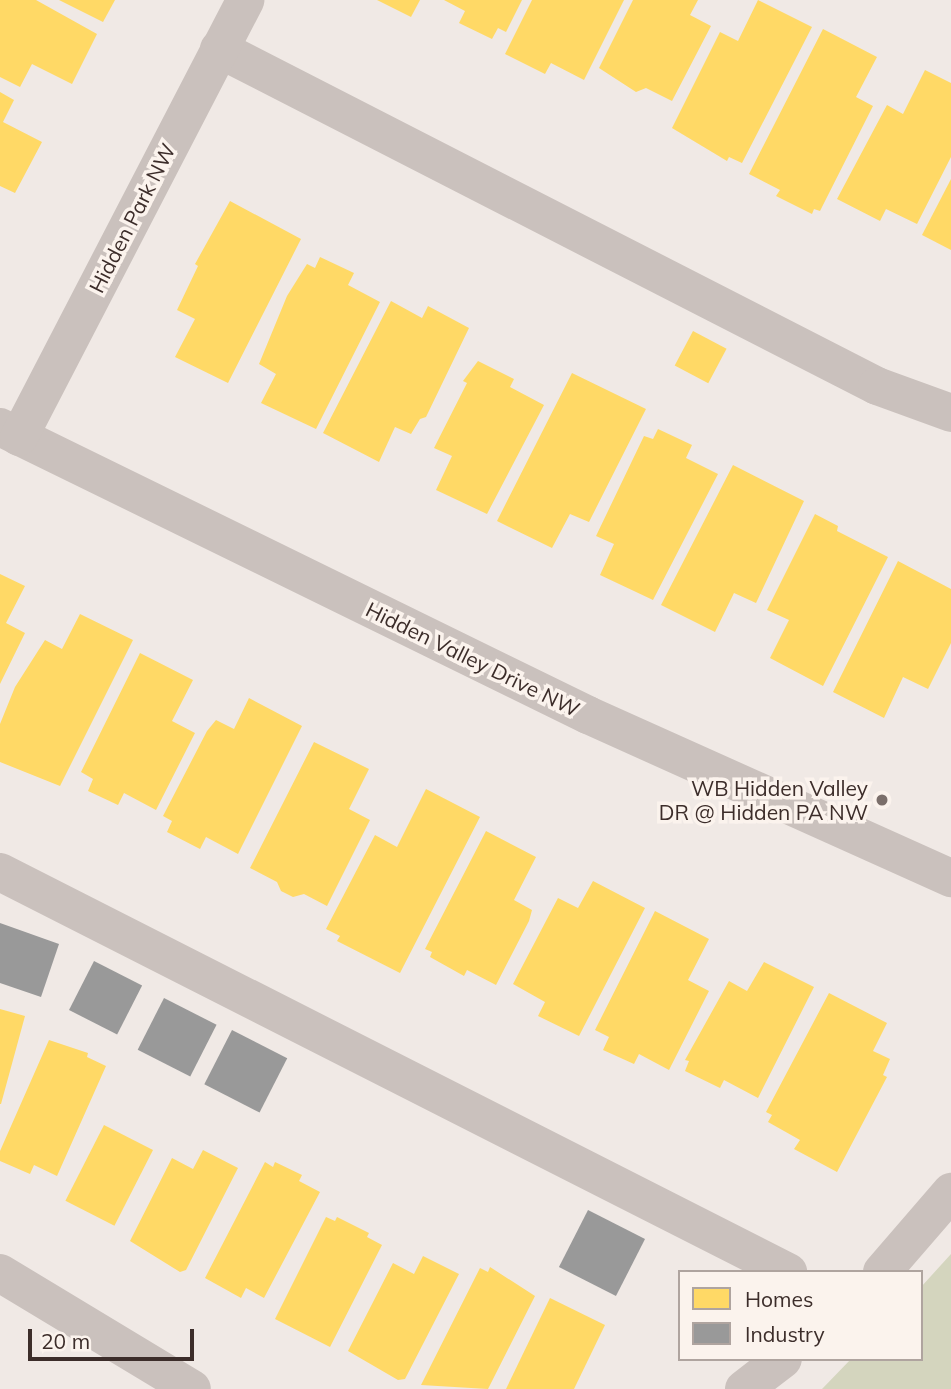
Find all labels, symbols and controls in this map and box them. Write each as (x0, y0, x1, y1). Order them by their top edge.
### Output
street label: Hidden Park NW (83, 139, 181, 297)
street label: Hidden Valley Drive NW (362, 596, 584, 722)
place label: WB Hidden Valley DR @ Hidden PA NW (659, 775, 868, 825)
marker: WB Hidden Valley DR @ Hidden PA NW (874, 792, 890, 808)
legend (678, 1270, 923, 1361)
text: Homes (745, 1286, 813, 1312)
scale bar (32, 1316, 198, 1360)
text: Industry (745, 1321, 825, 1347)
text: 20 m (41, 1328, 90, 1354)

